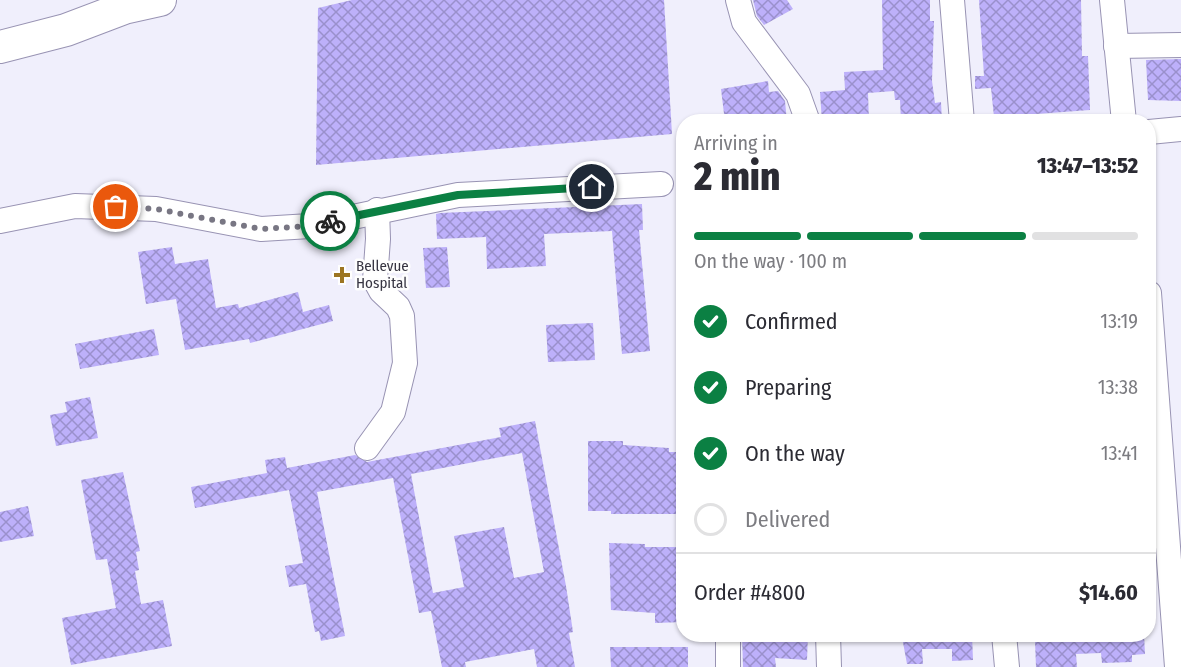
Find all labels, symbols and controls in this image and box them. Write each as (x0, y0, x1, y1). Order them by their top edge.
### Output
text: Arriving in (694, 131, 778, 155)
text: 13:47–13:52 (1037, 152, 1138, 179)
text: 2 min (694, 154, 780, 200)
pin (566, 161, 617, 212)
icon: home (575, 170, 608, 203)
pin (90, 181, 141, 232)
icon: bag (99, 190, 132, 223)
courier (300, 191, 360, 251)
icon: bike (314, 205, 347, 238)
text: On the way · 100 m (694, 249, 847, 273)
place label: Bellevue Hospital (356, 257, 409, 292)
marker: Bellevue Hospital (333, 266, 351, 284)
icon: check (694, 305, 727, 338)
text: Confirmed (745, 308, 838, 335)
text: 13:19 (1100, 309, 1138, 333)
icon: check (694, 371, 727, 404)
text: Preparing (745, 374, 831, 401)
text: 13:38 (1098, 375, 1138, 399)
icon: check (694, 437, 727, 470)
text: On the way (745, 440, 845, 467)
text: 13:41 (1101, 441, 1138, 465)
text: Delivered (745, 506, 830, 533)
text: Order #4800 (694, 579, 805, 606)
text: $14.60 (1079, 579, 1138, 606)

